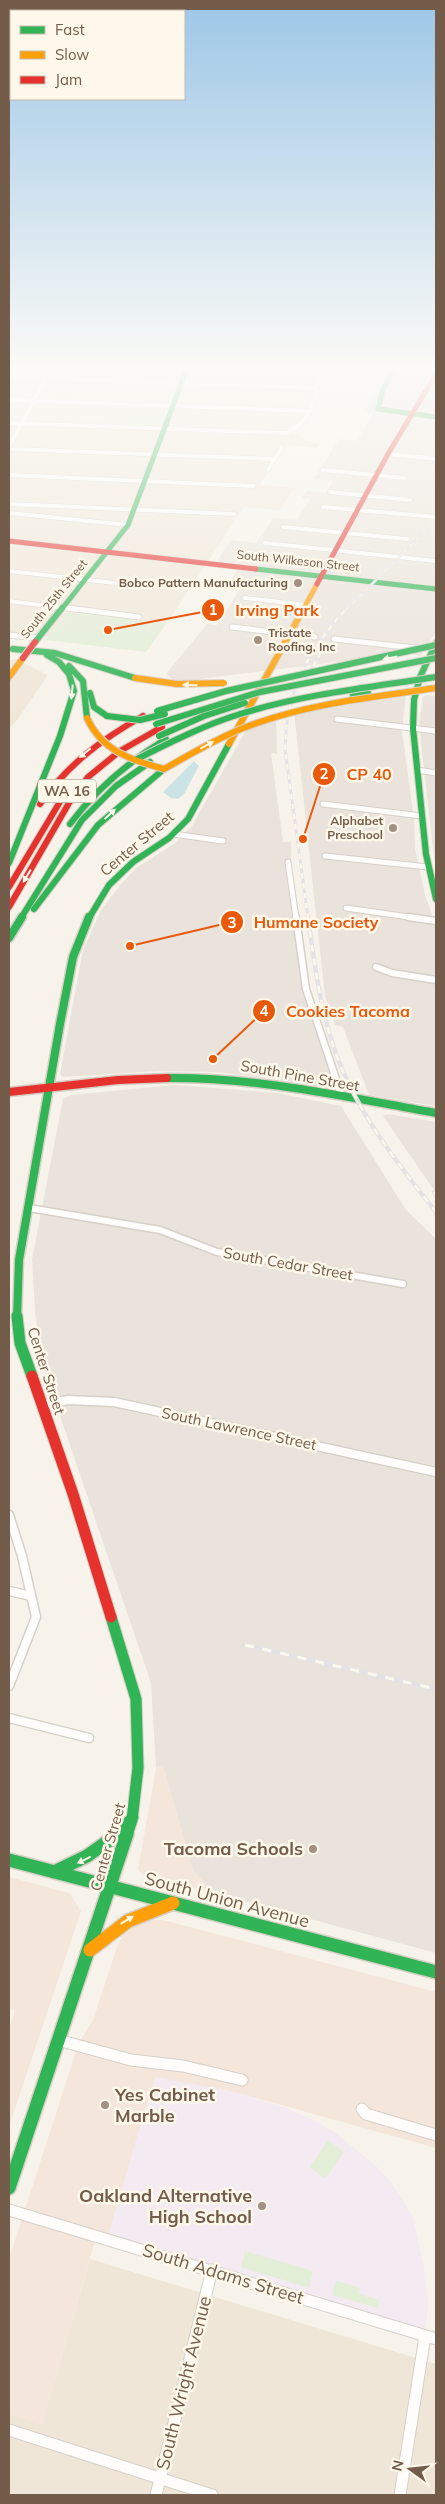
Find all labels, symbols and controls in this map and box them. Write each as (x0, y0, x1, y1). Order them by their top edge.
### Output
legend (10, 10, 185, 100)
text: Fast (55, 20, 85, 39)
text: Slow (55, 45, 89, 64)
text: Jam (55, 70, 82, 89)
street label: South Wilkeson Street (236, 547, 360, 574)
street label: South 25th Street (17, 556, 90, 641)
place label: Bobco Pattern Manufacturing (119, 575, 288, 590)
marker: Bobco Pattern Manufacturing (292, 577, 304, 589)
callout: Irving Park (201, 595, 329, 626)
text: 1 (208, 600, 218, 619)
text: Irving Park (235, 600, 320, 620)
place label: Tristate Roofing, Inc (268, 625, 336, 654)
marker: Tristate Roofing, Inc (252, 634, 264, 646)
one-way arrow (381, 654, 397, 662)
one-way arrow (182, 681, 198, 689)
one-way arrow (68, 685, 76, 701)
one-way arrow (199, 741, 214, 749)
one-way arrow (79, 747, 92, 758)
callout: CP 40 (312, 759, 402, 790)
text: 2 (319, 764, 329, 783)
text: CP 40 (346, 764, 392, 784)
road number: WA 16 (38, 779, 96, 802)
street label: Center Street (96, 807, 178, 880)
one-way arrow (103, 808, 115, 820)
place label: Alphabet Preschool (327, 813, 383, 842)
marker: Alphabet Preschool (387, 822, 399, 834)
one-way arrow (23, 870, 32, 883)
callout: Humane Society (219, 907, 389, 938)
text: Humane Society (254, 912, 379, 932)
text: 3 (227, 913, 237, 932)
callout: Cookies Tacoma (251, 996, 420, 1027)
text: 4 (259, 1001, 269, 1020)
text: Cookies Tacoma (286, 1001, 410, 1021)
street label: South Pine Street (239, 1056, 361, 1095)
street label: South Cedar Street (222, 1243, 354, 1284)
street label: Center Street (23, 1325, 70, 1417)
street label: South Lawrence Street (160, 1403, 318, 1454)
street label: Center Street (86, 1801, 129, 1893)
place label: Tacoma Schools (164, 1837, 303, 1860)
marker: Tacoma Schools (307, 1843, 319, 1855)
one-way arrow (77, 1856, 91, 1864)
street label: South Union Avenue (142, 1866, 312, 1933)
one-way arrow (121, 1915, 134, 1924)
place label: Yes Cabinet Marble (114, 2083, 215, 2127)
marker: Yes Cabinet Marble (99, 2099, 111, 2111)
place label: Oakland Alternative High School (79, 2184, 252, 2228)
marker: Oakland Alternative High School (256, 2200, 268, 2212)
street label: South Adams Street (140, 2238, 307, 2309)
street label: South Wright Avenue (151, 2294, 216, 2472)
north arrow (385, 2444, 435, 2494)
text: N (387, 2458, 408, 2473)

